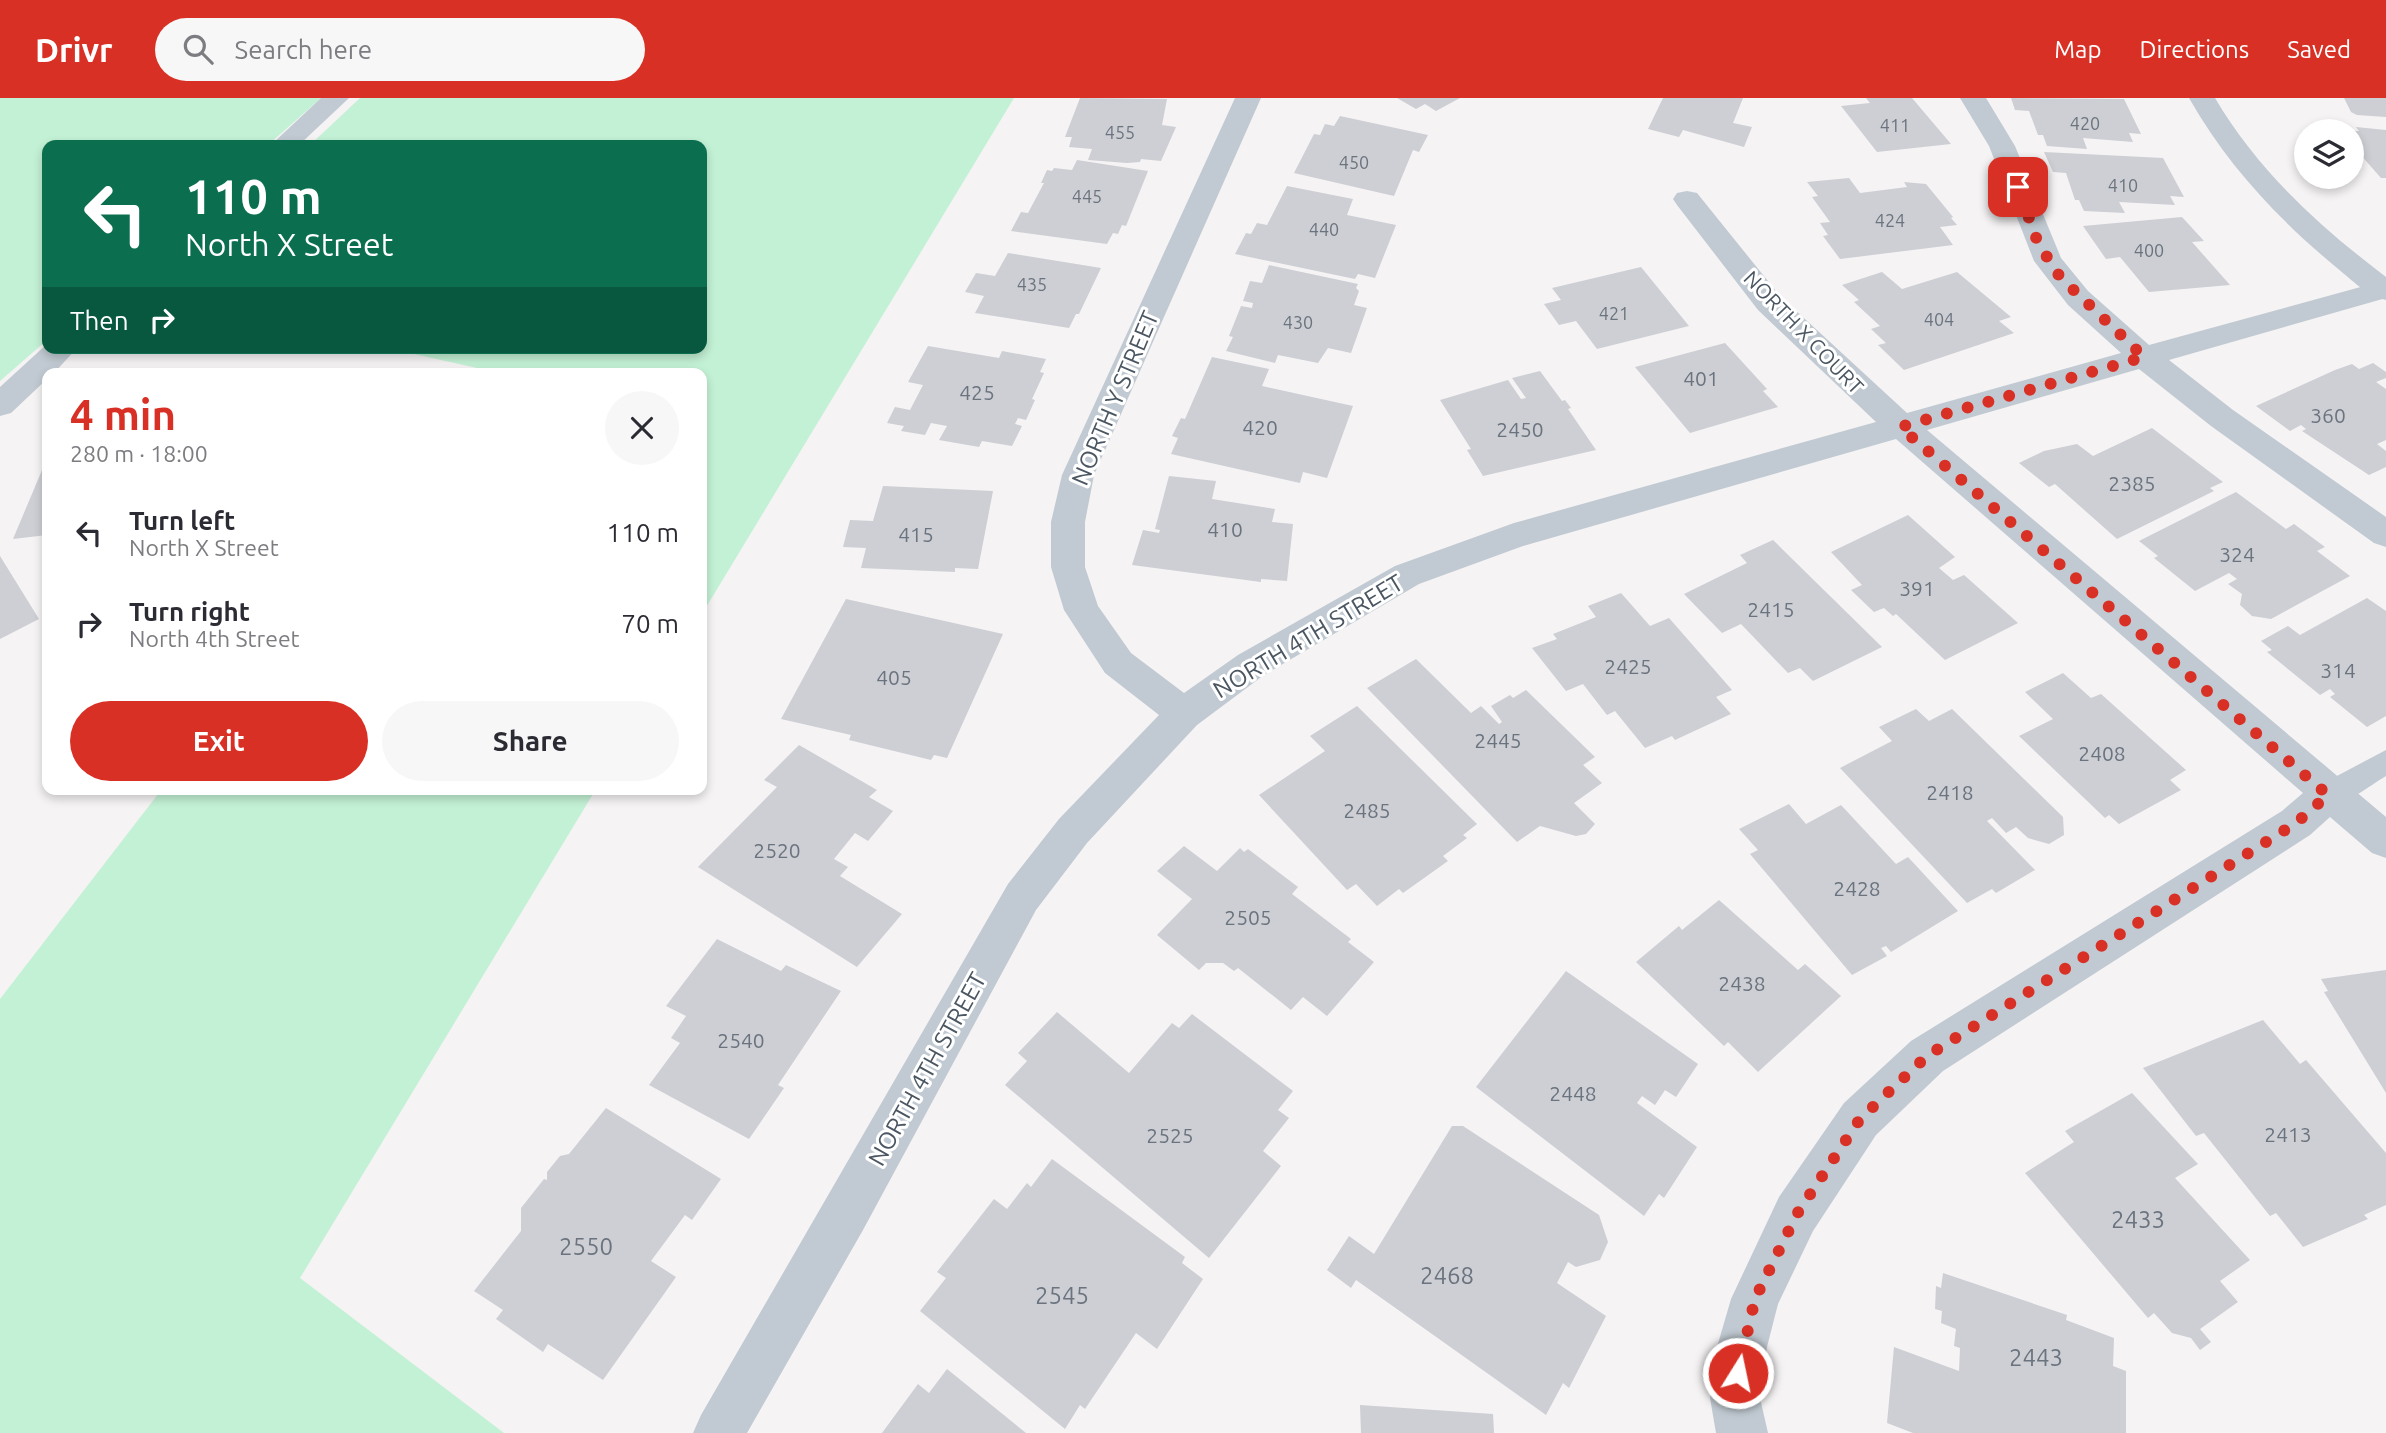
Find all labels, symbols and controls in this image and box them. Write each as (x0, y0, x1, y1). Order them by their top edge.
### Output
search box (155, 18, 645, 81)
icon: search (179, 30, 217, 68)
text: Drivr (35, 31, 113, 68)
text: Search here (235, 35, 372, 64)
text: Map (2054, 36, 2101, 63)
text: Directions (2139, 36, 2249, 63)
text: Saved (2287, 36, 2351, 63)
house number: 420 (2070, 113, 2100, 133)
house number: 411 (1880, 115, 1910, 135)
map controls (2294, 119, 2364, 189)
button: layers (2294, 119, 2364, 189)
house number: 455 (1105, 122, 1135, 142)
house number: 450 (1339, 152, 1369, 172)
pin (1988, 157, 2048, 217)
icon: left (70, 168, 161, 259)
text: 110 m (185, 168, 322, 223)
icon: arrive (1999, 168, 2037, 206)
house number: 410 (2108, 175, 2138, 195)
house number: 445 (1072, 186, 1102, 206)
house number: 424 (1875, 210, 1905, 230)
house number: 440 (1309, 219, 1339, 239)
text: North X Street (185, 226, 393, 262)
house number: 400 (2134, 240, 2164, 260)
street label: NORTH X COURT (1739, 266, 1869, 399)
house number: 435 (1017, 274, 1047, 294)
icon: right (143, 301, 181, 339)
house number: 421 (1599, 303, 1629, 323)
text: Then (70, 306, 129, 335)
street label: NORTH Y STREET (1066, 307, 1164, 489)
house number: 404 (1924, 309, 1954, 329)
house number: 430 (1283, 312, 1313, 332)
house number: 401 (1683, 366, 1719, 390)
house number: 425 (959, 380, 995, 404)
text: 4 min (70, 391, 176, 438)
button: close (605, 391, 679, 465)
house number: 360 (2310, 403, 2346, 427)
house number: 420 (1242, 415, 1278, 439)
house number: 2450 (1496, 417, 1544, 441)
text: 280 m · 18:00 (70, 441, 208, 466)
house number: 2385 (2108, 471, 2156, 495)
text: Turn left (129, 506, 235, 535)
icon: left (70, 514, 108, 552)
house number: 410 (1207, 517, 1243, 541)
text: 110 m (607, 518, 679, 547)
house number: 415 (898, 522, 934, 546)
text: North X Street (129, 535, 279, 560)
house number: 324 (2219, 542, 2255, 566)
street label: NORTH 4TH STREET (1208, 569, 1408, 703)
house number: 391 (1899, 576, 1935, 600)
text: Turn right (129, 597, 250, 626)
house number: 2415 (1747, 597, 1795, 621)
icon: right (70, 605, 108, 643)
text: 70 m (621, 609, 679, 638)
text: North 4th Street (129, 626, 300, 651)
house number: 2425 (1604, 654, 1652, 678)
house number: 314 (2320, 658, 2356, 682)
house number: 405 (876, 665, 912, 689)
button: Exit (70, 701, 368, 781)
button: Share (382, 701, 679, 781)
house number: 2445 (1474, 728, 1522, 752)
house number: 2408 (2078, 741, 2126, 765)
house number: 2418 (1926, 780, 1974, 804)
house number: 2485 (1343, 798, 1391, 822)
house number: 2520 (753, 838, 801, 862)
house number: 2428 (1833, 876, 1881, 900)
house number: 2505 (1224, 905, 1272, 929)
street label: NORTH 4TH STREET (863, 968, 991, 1170)
house number: 2438 (1718, 971, 1766, 995)
house number: 2540 (717, 1028, 765, 1052)
house number: 2448 (1549, 1081, 1597, 1105)
house number: 2413 (2264, 1122, 2312, 1146)
house number: 2525 (1146, 1123, 1194, 1147)
house number: 2433 (2111, 1206, 2165, 1233)
house number: 2550 (559, 1233, 613, 1260)
house number: 2468 (1420, 1262, 1474, 1289)
house number: 2545 (1035, 1282, 1089, 1309)
position arrow (1701, 1336, 1775, 1410)
house number: 2443 (2009, 1344, 2063, 1371)

